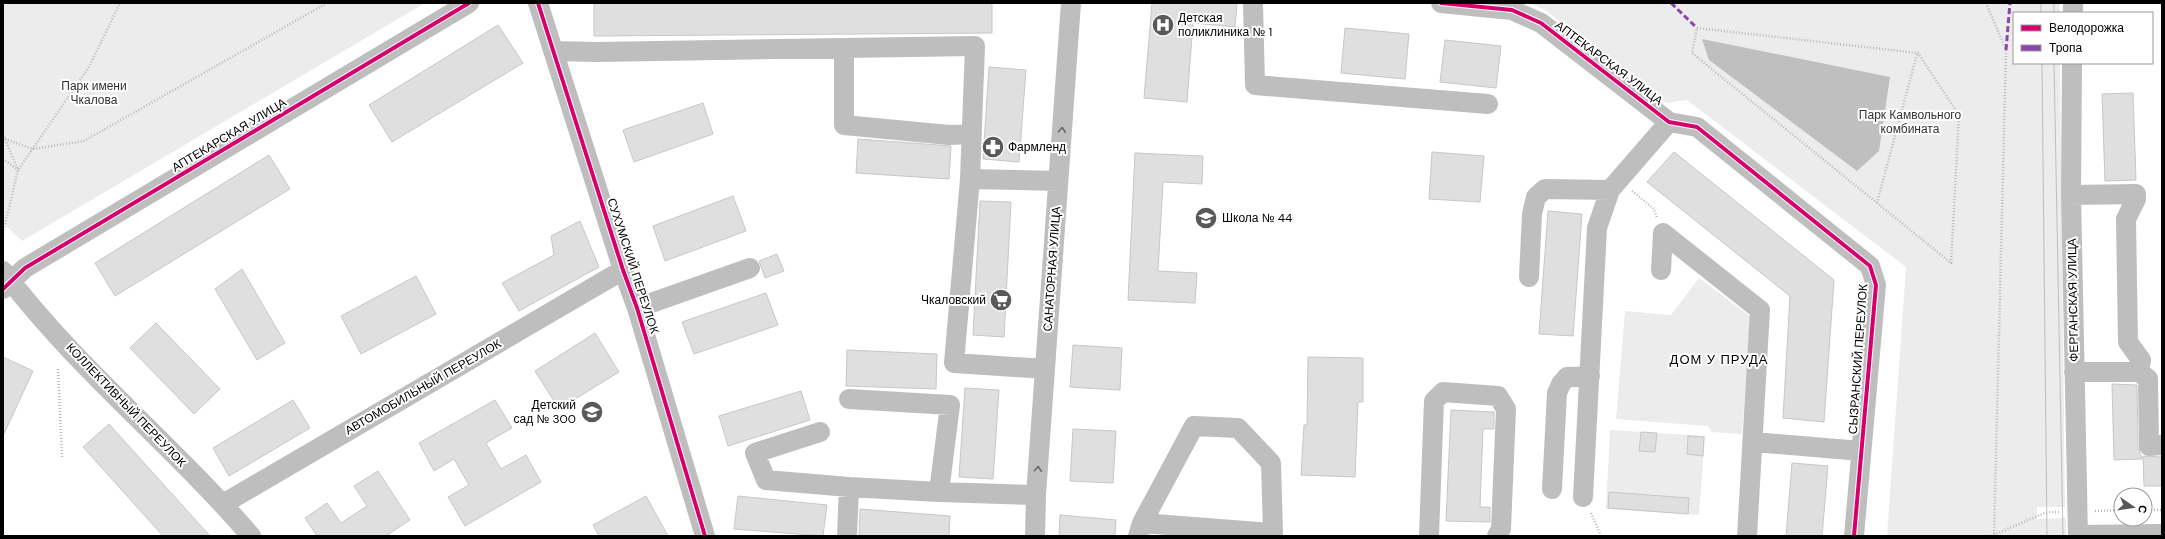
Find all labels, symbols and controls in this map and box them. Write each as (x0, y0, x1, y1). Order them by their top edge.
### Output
place label: Детская поликлиника № 1 (1178, 10, 1272, 40)
hospital icon: Детская поликлиника № 1 (1150, 12, 1176, 38)
legend (2013, 12, 2153, 64)
street label: АПТЕКАРСКАЯ УЛИЦА (1552, 17, 1666, 109)
text: Велодорожка (2049, 20, 2124, 36)
text: Тропа (2049, 40, 2083, 56)
park label: Парк имени Чкалова (61, 78, 127, 108)
street label: АПТЕКАРСКАЯ УЛИЦА (169, 94, 289, 176)
park label: Парк Камвольного комбината (1859, 107, 1961, 137)
one-way arrow (1057, 127, 1066, 133)
pharmacy icon: Фармленд (980, 134, 1006, 160)
place label: Фармленд (1008, 139, 1066, 155)
street label: СУХУМСКИЙ ПЕРЕУЛОК (603, 196, 663, 336)
school or university icon: Школа № 44 (1193, 205, 1219, 231)
street label: САНАТОРНАЯ УЛИЦА (1040, 206, 1064, 332)
place label: Школа № 44 (1222, 210, 1292, 226)
street label: ФЕРГАНСКАЯ УЛИЦА (2064, 238, 2082, 362)
street label: СЫЗРАНСКИЙ ПЕРЕУЛОК (1845, 283, 1871, 435)
supermarket icon: Чкаловский (988, 287, 1014, 313)
place label: Чкаловский (921, 292, 986, 308)
street label: АВТОМОБИЛЬНЫЙ ПЕРЕУЛОК (342, 336, 504, 438)
street label: КОЛЛЕКТИВНЫЙ ПЕРЕУЛОК (63, 340, 189, 470)
district label: ДОМ У ПРУДА (1670, 351, 1768, 368)
place label: Детский сад № 300 (514, 397, 576, 427)
school or university icon: Детский сад № 300 (579, 399, 605, 425)
one-way arrow (1034, 466, 1043, 472)
north arrow (2113, 487, 2153, 527)
text: С (2135, 504, 2150, 515)

